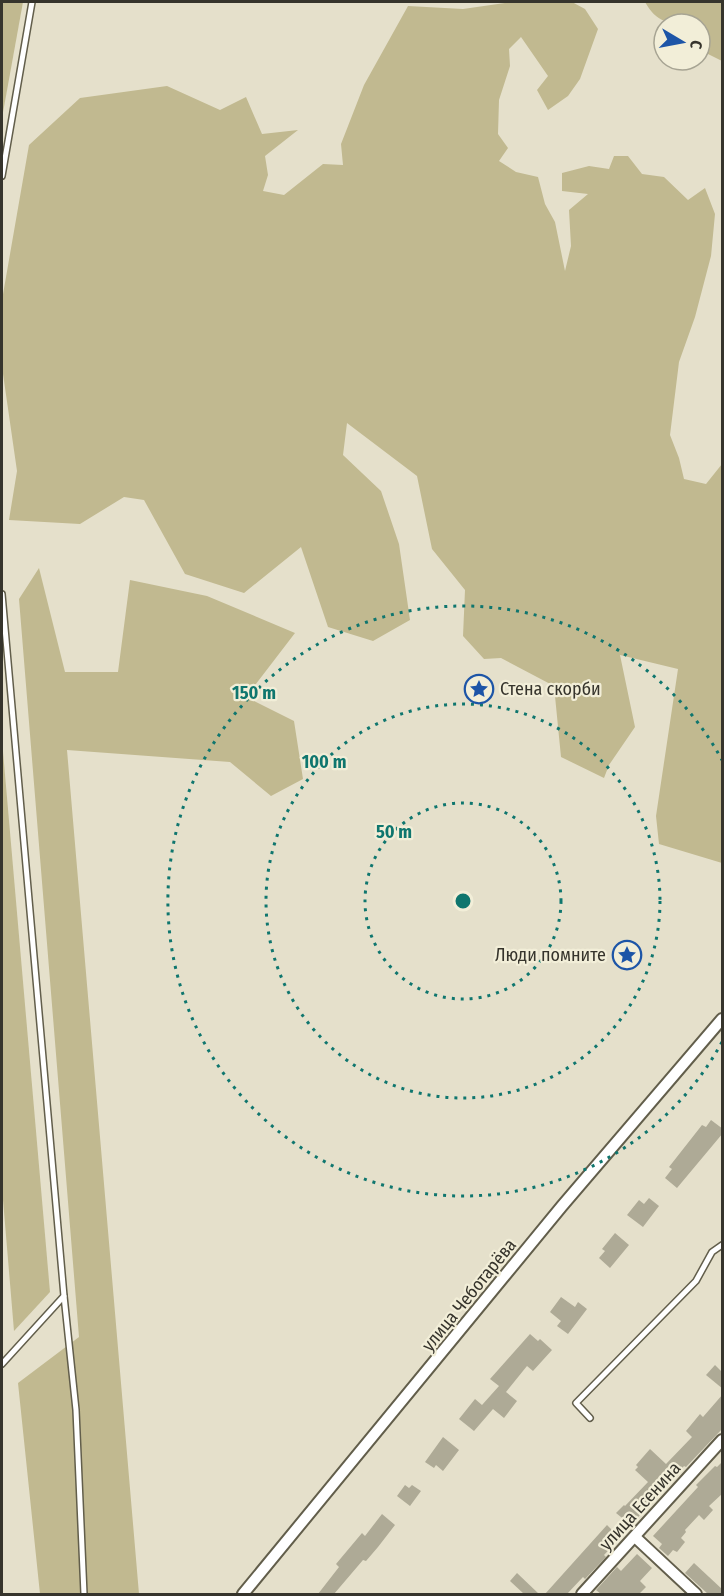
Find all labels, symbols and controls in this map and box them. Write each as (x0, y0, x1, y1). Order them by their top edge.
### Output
north arrow (652, 12, 712, 72)
text: С (686, 39, 706, 51)
place icon: Стена скорби (463, 673, 495, 705)
place label: Стена скорби (500, 678, 601, 700)
text: 150 m (232, 682, 276, 704)
text: 100 m (302, 751, 346, 773)
text: 50 m (376, 821, 412, 843)
centre of rings (453, 891, 473, 911)
place icon: Люди помните (611, 939, 643, 971)
place label: Люди помните (495, 944, 606, 966)
street label: улица Чеботарёва (417, 1234, 521, 1356)
street label: улица Есенина (595, 1457, 686, 1555)

